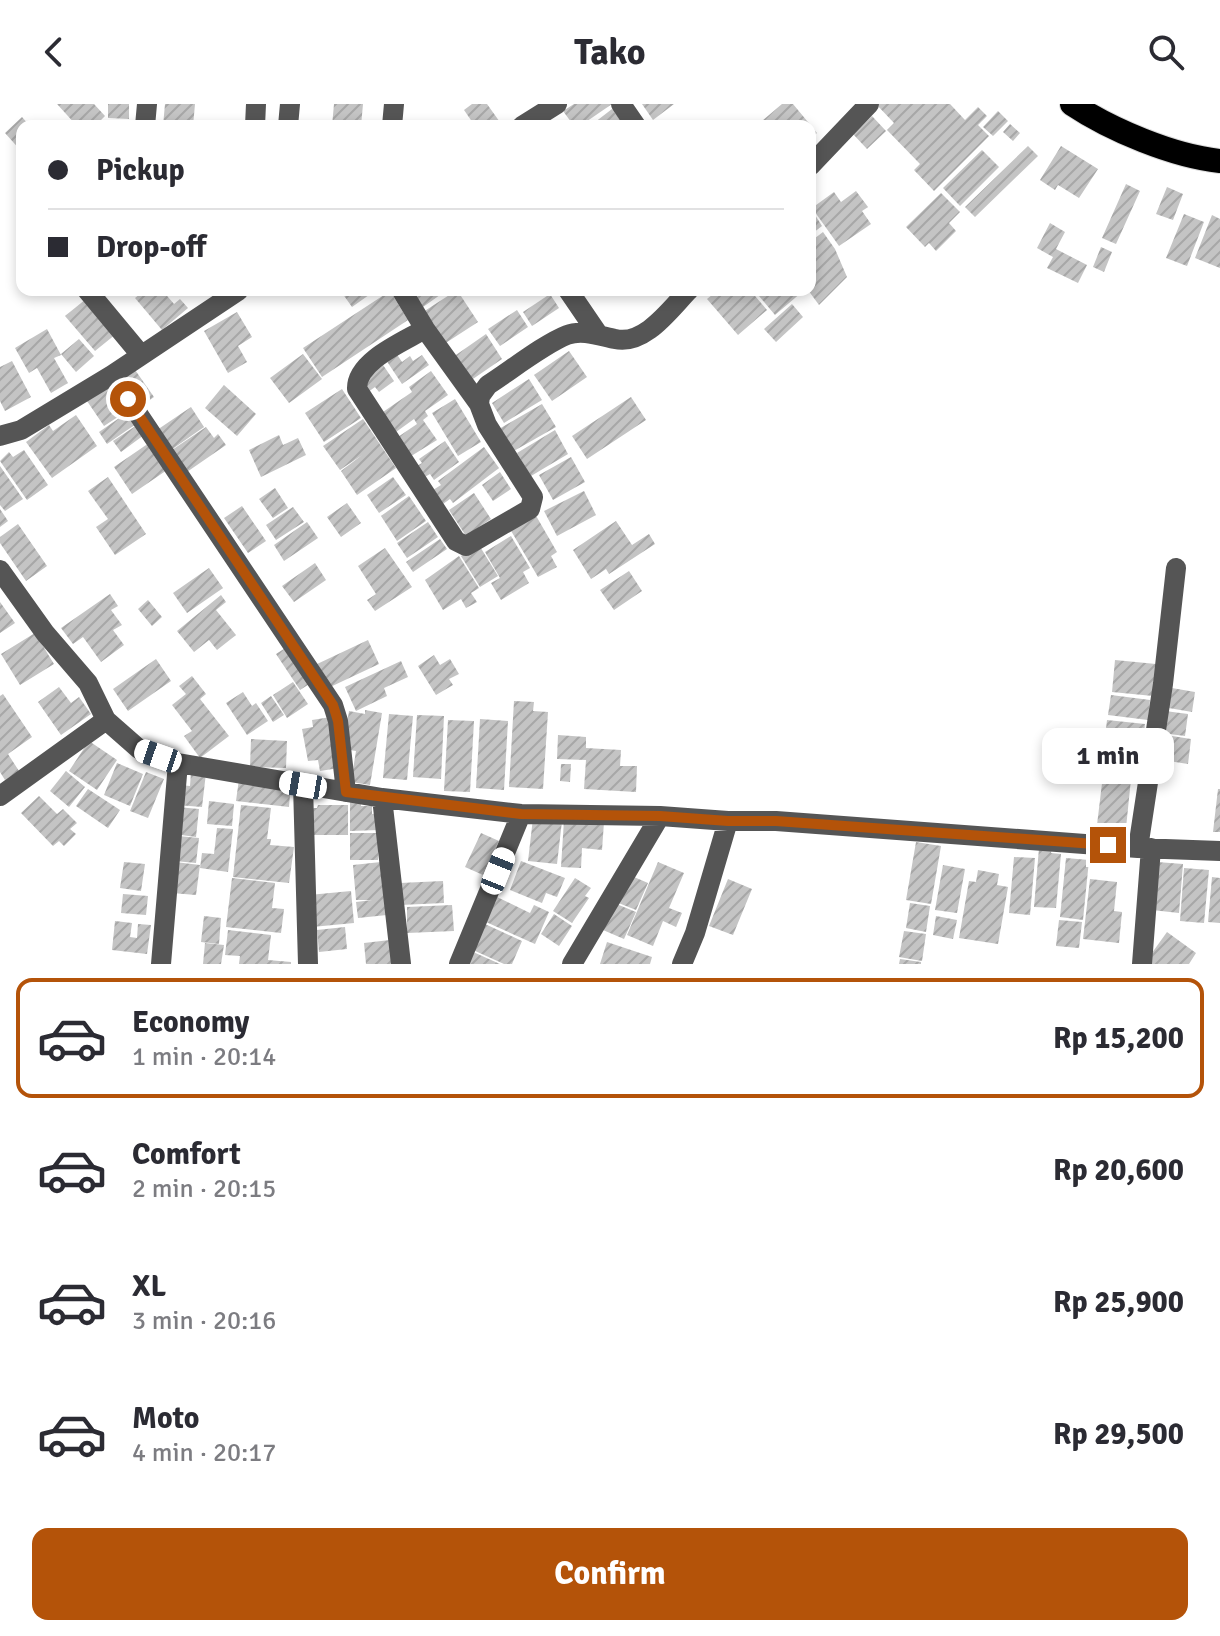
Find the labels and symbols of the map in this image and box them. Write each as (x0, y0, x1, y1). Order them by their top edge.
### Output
route start (110, 381, 146, 417)
callout: 1 min (1042, 729, 1174, 785)
car (131, 737, 185, 775)
car (277, 769, 329, 801)
route end (1090, 827, 1126, 863)
car (478, 844, 518, 898)

